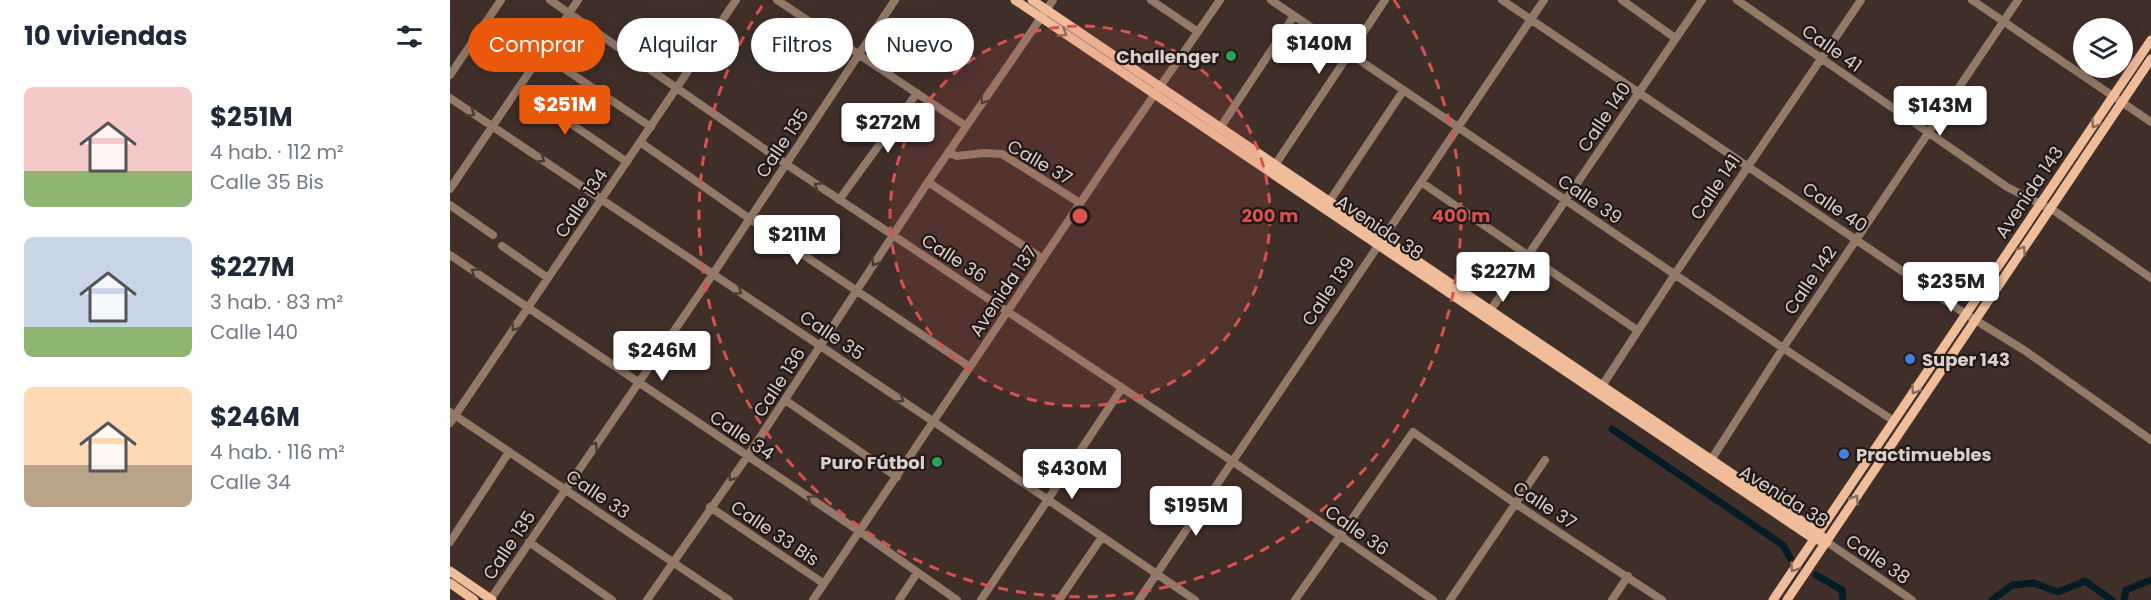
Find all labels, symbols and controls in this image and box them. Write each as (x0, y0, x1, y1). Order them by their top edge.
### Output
text: 10 viviendas (24, 18, 188, 54)
chip: Comprar (468, 18, 605, 72)
chip: Alquilar (617, 18, 739, 72)
chip: Filtros (751, 18, 853, 72)
chip: Nuevo (865, 18, 974, 72)
street label: Calle 41 (1797, 18, 1867, 78)
map controls (2073, 18, 2133, 78)
button: layers (2073, 18, 2133, 78)
icon: filters (393, 20, 426, 53)
pin: $140M (1277, 24, 1361, 75)
one-way arrow (1057, 26, 1068, 37)
text: $140M (1286, 29, 1352, 57)
place label: Challenger (1116, 44, 1219, 69)
marker: Challenger (1224, 49, 1238, 63)
street label: Calle 140 (1571, 77, 1637, 157)
pin: $251M (523, 85, 607, 136)
pin: $143M (1898, 86, 1982, 137)
text: $251M (533, 90, 597, 118)
text: $143M (1908, 91, 1972, 119)
one-way arrow (980, 94, 991, 105)
text: $251M (210, 99, 293, 135)
street label: Calle 135 (750, 103, 814, 183)
pin: $272M (846, 103, 930, 154)
one-way arrow (464, 106, 475, 117)
text: $272M (855, 108, 921, 136)
icon: home (72, 111, 144, 183)
one-way arrow (2091, 117, 2102, 128)
street label: Calle 37 (1003, 133, 1077, 191)
text: 4 hab. · 112 m² (210, 138, 344, 166)
street label: Avenida 143 (1989, 141, 2069, 243)
street label: Calle 141 (1684, 149, 1746, 225)
one-way arrow (535, 152, 545, 164)
street label: Calle 134 (549, 163, 613, 243)
text: Calle 35 Bis (210, 168, 324, 196)
street label: Calle 39 (1553, 168, 1627, 230)
street label: Calle 40 (1798, 176, 1872, 238)
one-way arrow (814, 182, 825, 193)
street label: Avenida 38 (1331, 189, 1429, 265)
text: 200 m (1242, 203, 1298, 228)
text: 400 m (1432, 203, 1490, 228)
centre of rings (1070, 206, 1090, 226)
pin: $211M (755, 215, 839, 266)
text: $211M (768, 220, 826, 248)
street label: Calle 36 (917, 228, 991, 288)
street label: Avenida 137 (963, 240, 1043, 341)
street label: Calle 142 (1778, 241, 1842, 319)
one-way arrow (2015, 246, 2026, 257)
text: $227M (210, 249, 295, 285)
street label: Calle 139 (1296, 251, 1360, 331)
pin: $227M (1461, 252, 1545, 303)
one-way arrow (871, 255, 882, 266)
text: $227M (1470, 257, 1536, 285)
icon: home (72, 261, 144, 333)
pin: $235M (1909, 262, 1993, 313)
text: $235M (1917, 267, 1985, 295)
one-way arrow (471, 268, 482, 279)
one-way arrow (732, 284, 743, 295)
text: 3 hab. · 83 m² (210, 288, 343, 316)
street label: Calle 35 (795, 304, 869, 366)
text: Calle 140 (210, 318, 298, 346)
one-way arrow (511, 320, 522, 331)
pin: $246M (620, 331, 704, 382)
text: $246M (627, 336, 697, 364)
street label: Calle 136 (747, 342, 811, 422)
place label: Super 143 (1922, 347, 2010, 372)
marker: Super 143 (1903, 352, 1917, 366)
one-way arrow (1911, 383, 1922, 394)
one-way arrow (894, 392, 905, 403)
text: $246M (210, 399, 300, 435)
street label: Calle 34 (705, 404, 779, 466)
icon: home (72, 411, 144, 483)
text: 4 hab. · 116 m² (210, 438, 345, 466)
one-way arrow (587, 442, 598, 453)
place label: Practimuebles (1856, 442, 1992, 467)
marker: Practimuebles (1837, 447, 1851, 461)
pin: $430M (1030, 449, 1114, 500)
place label: Puro Fútbol (820, 450, 925, 475)
text: $430M (1037, 454, 1107, 482)
marker: Puro Fútbol (930, 455, 944, 469)
street label: Avenida 38 (1735, 459, 1833, 533)
street label: Calle 33 (561, 463, 635, 525)
text: Calle 34 (210, 468, 291, 496)
one-way arrow (729, 470, 740, 481)
street label: Calle 37 (1508, 475, 1582, 535)
pin: $195M (1154, 486, 1238, 537)
text: $195M (1164, 491, 1228, 519)
street label: Calle 33 Bis (726, 494, 824, 572)
one-way arrow (806, 495, 817, 506)
one-way arrow (1848, 495, 1859, 506)
street label: Calle 36 (1320, 499, 1394, 561)
street label: Calle 135 (477, 505, 541, 585)
street label: Calle 38 (1841, 528, 1915, 590)
one-way arrow (1790, 562, 1801, 573)

